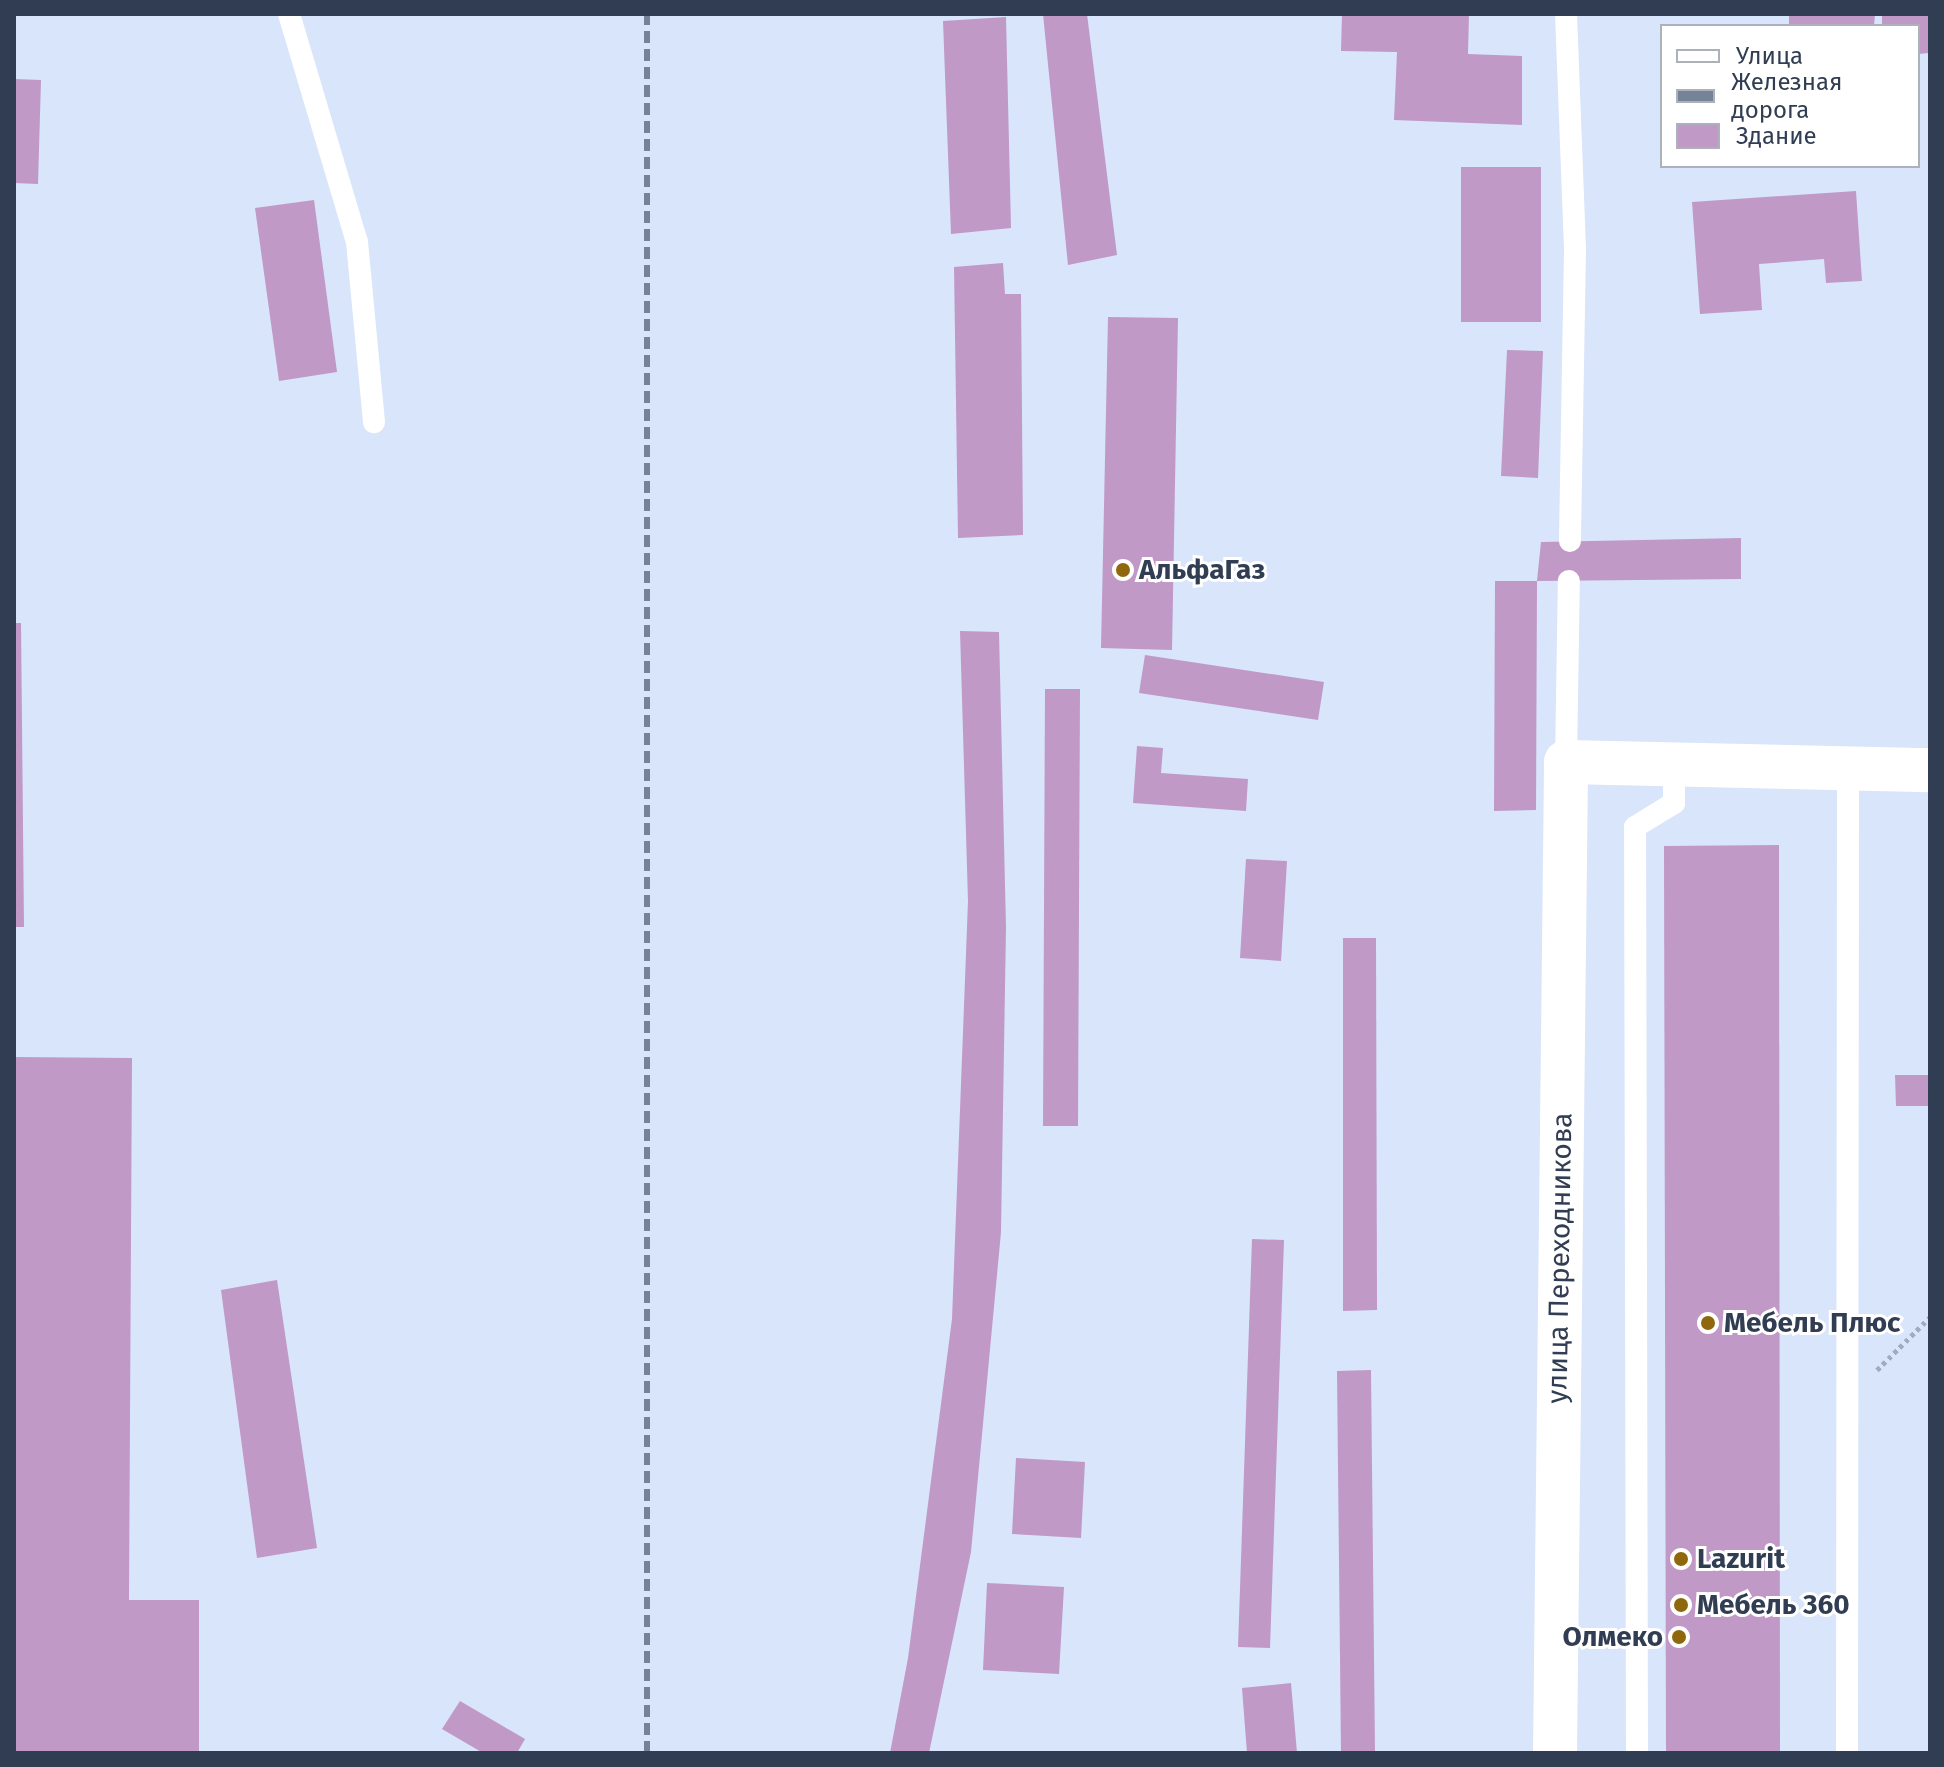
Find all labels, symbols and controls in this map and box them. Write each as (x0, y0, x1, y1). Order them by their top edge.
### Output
legend (1660, 24, 1920, 168)
text: Улица (1736, 42, 1803, 70)
text: Железная дорога (1731, 68, 1842, 124)
text: Здание (1736, 122, 1817, 150)
place label: АльфаГаз (1139, 553, 1265, 587)
marker: АльфаГаз (1114, 561, 1132, 579)
street label: улица Переходникова (1541, 1112, 1579, 1404)
place label: Мебель Плюс (1724, 1306, 1900, 1340)
marker: Мебель Плюс (1699, 1314, 1717, 1332)
place label: Lazurit (1697, 1542, 1785, 1576)
marker: Lazurit (1672, 1550, 1690, 1568)
place label: Мебель 360 (1697, 1588, 1850, 1622)
marker: Мебель 360 (1672, 1596, 1690, 1614)
place label: Олмеко (1562, 1620, 1663, 1654)
marker: Олмеко (1670, 1628, 1688, 1646)

